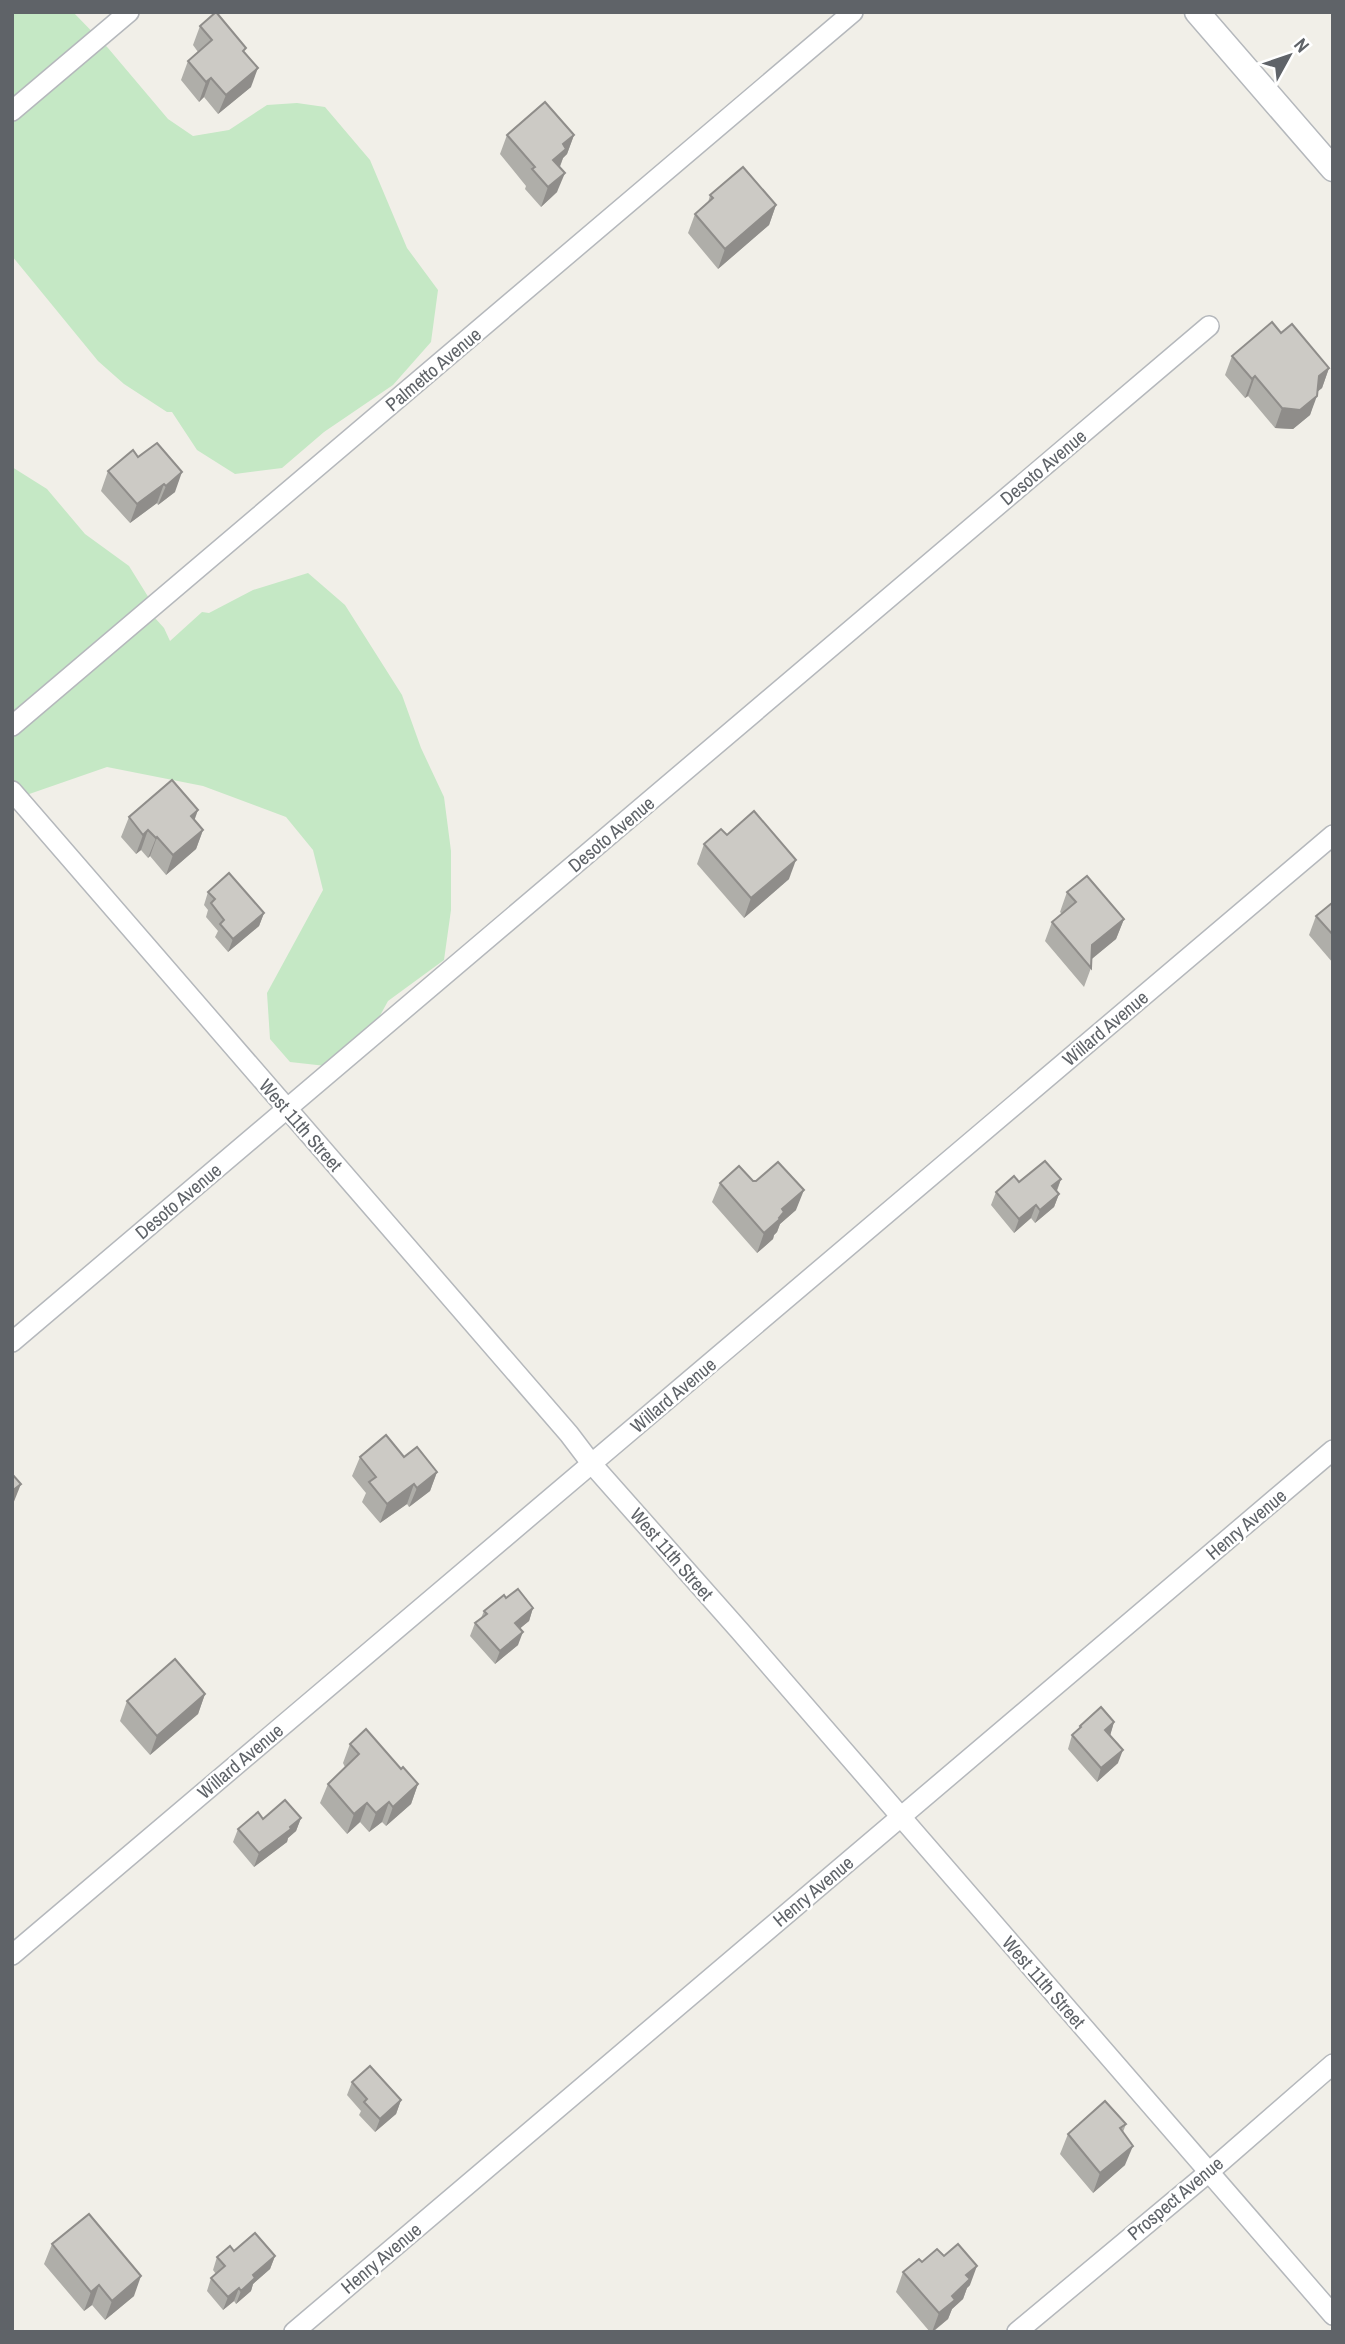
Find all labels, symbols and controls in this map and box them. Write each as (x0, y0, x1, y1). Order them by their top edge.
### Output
north arrow (1254, 21, 1324, 91)
text: N (1288, 32, 1316, 58)
street label: Palmetto Avenue (380, 321, 486, 417)
street label: Desoto Avenue (994, 423, 1092, 511)
street label: Desoto Avenue (562, 790, 660, 878)
street label: Willard Avenue (1057, 984, 1153, 1072)
street label: West 11th Street (254, 1073, 349, 1177)
street label: Desoto Avenue (129, 1157, 227, 1245)
street label: Willard Avenue (625, 1351, 721, 1439)
street label: Henry Avenue (1200, 1483, 1292, 1565)
street label: West 11th Street (625, 1502, 720, 1606)
street label: Willard Avenue (192, 1717, 288, 1805)
street label: Henry Avenue (767, 1850, 859, 1932)
street label: West 11th Street (997, 1930, 1092, 2034)
street label: Prospect Avenue (1122, 2150, 1228, 2246)
street label: Henry Avenue (335, 2217, 427, 2299)

